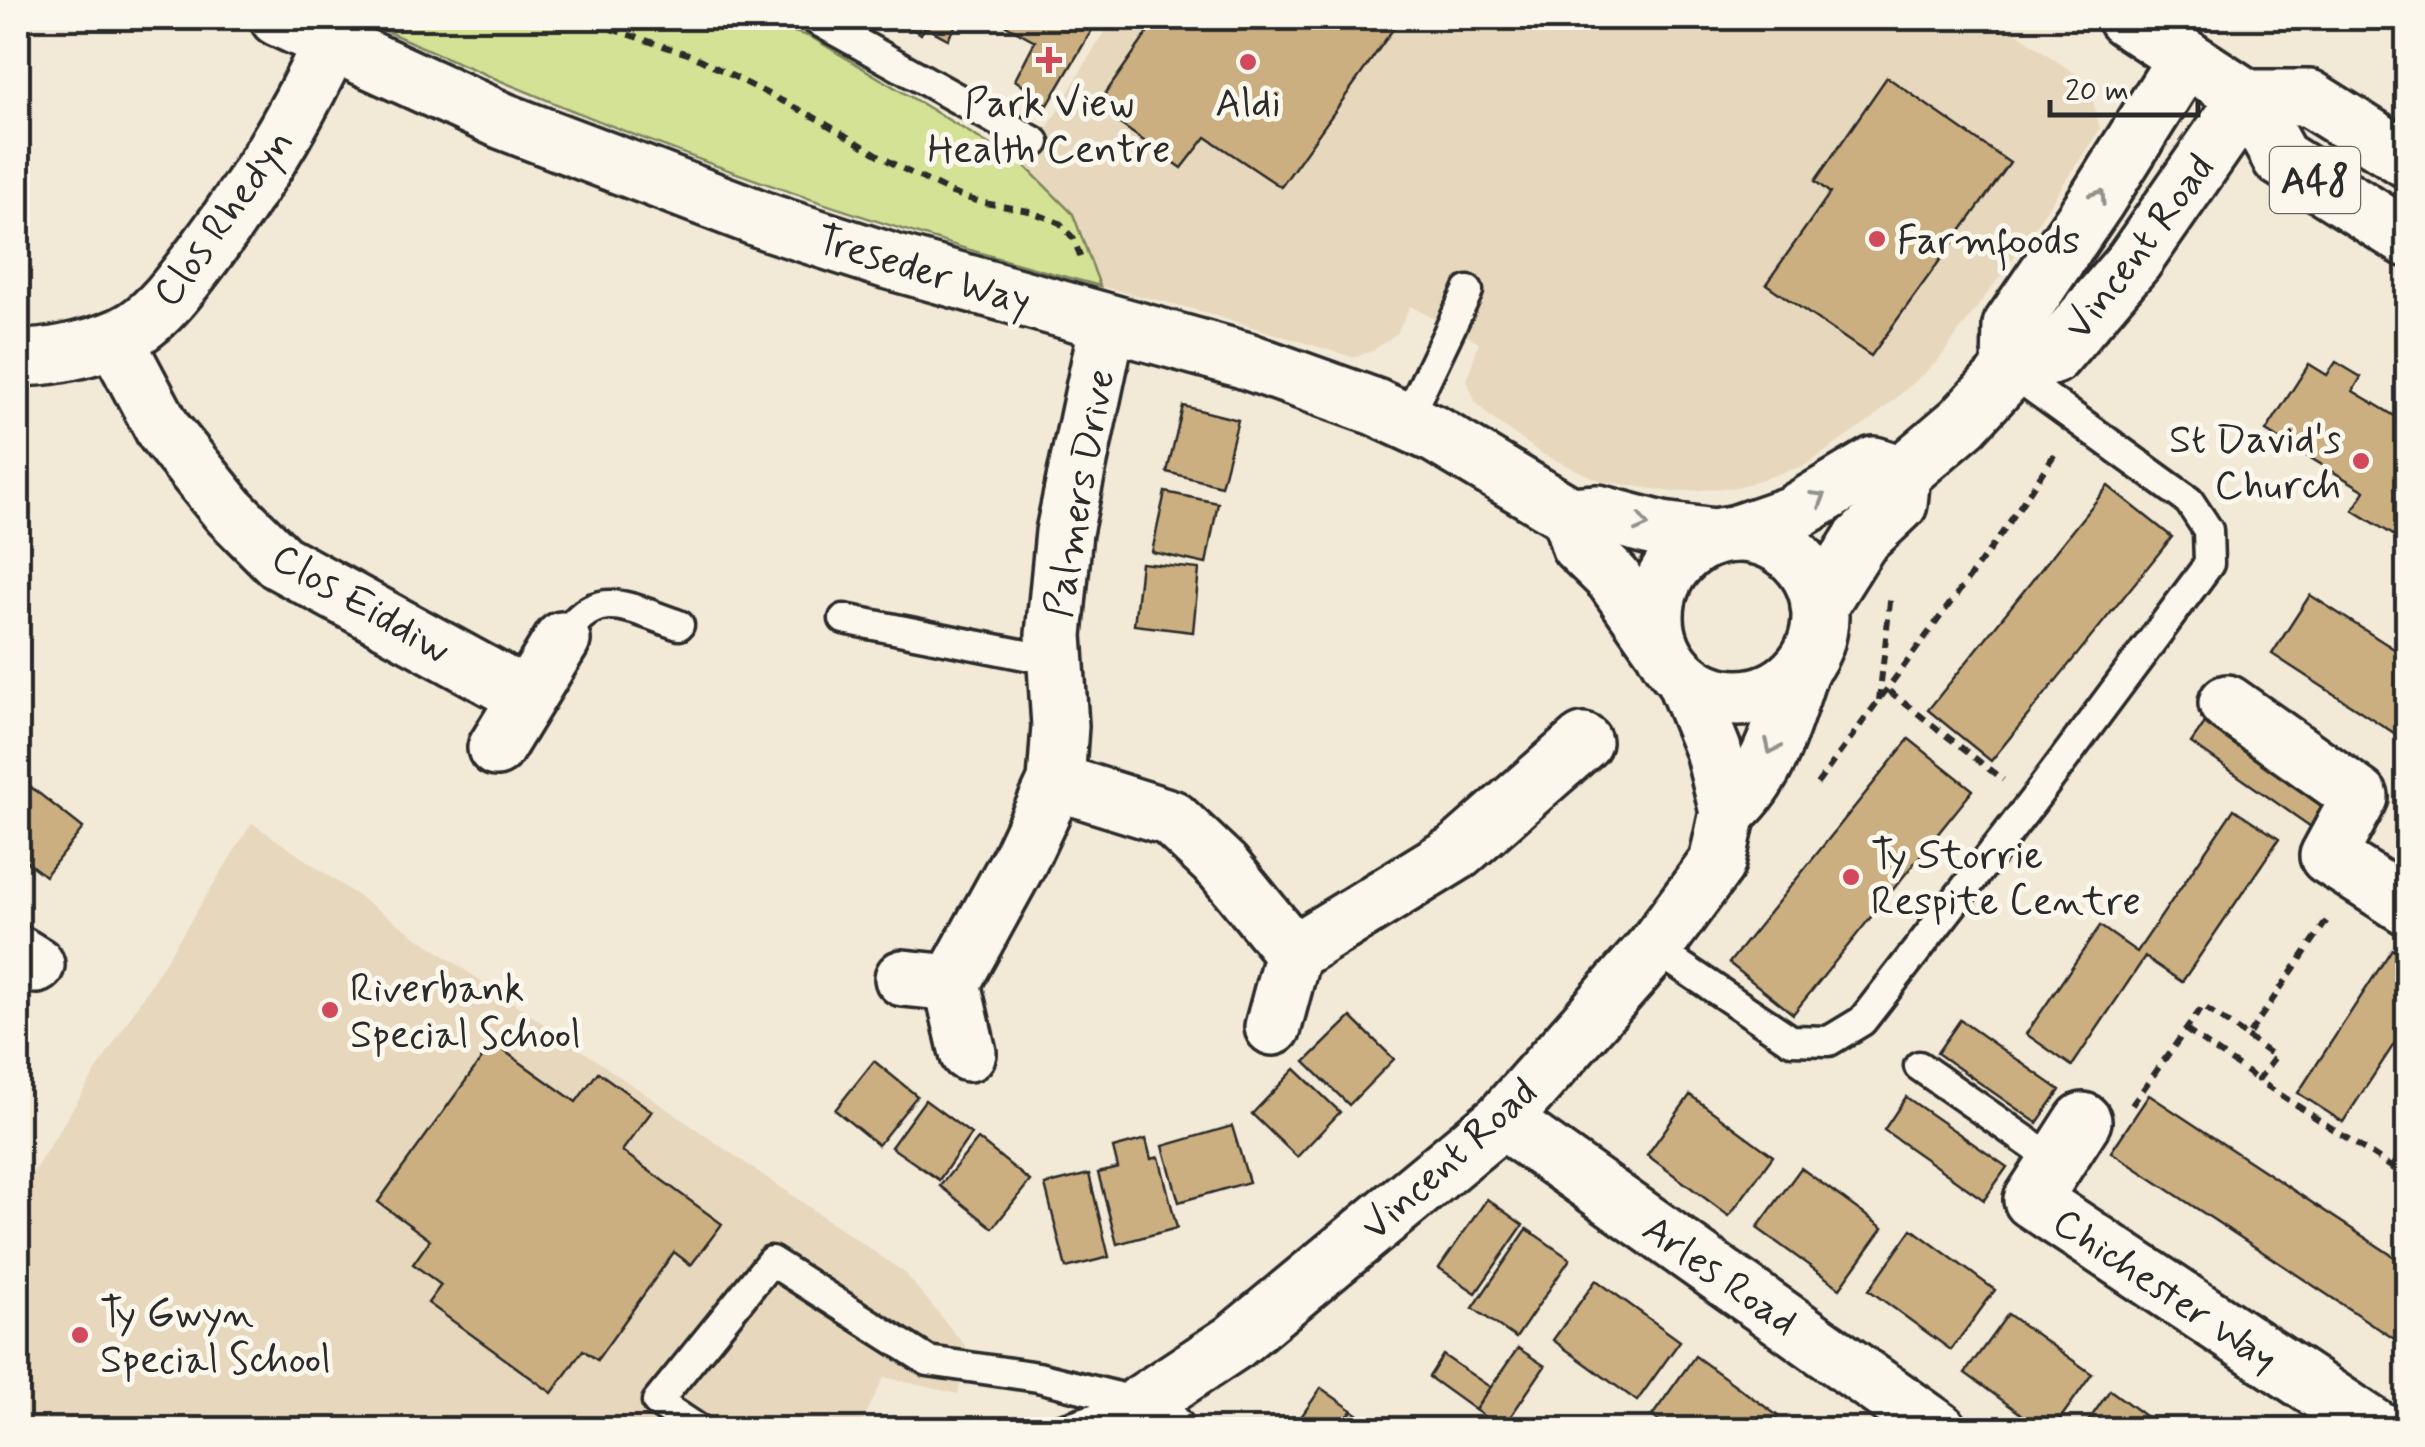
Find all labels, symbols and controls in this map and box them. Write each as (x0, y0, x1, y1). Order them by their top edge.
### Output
marker: Park View Health Centre (1036, 47, 1062, 73)
marker: Aldi (1237, 51, 1259, 73)
scale bar (2050, 55, 2198, 117)
text: 20 m (2065, 72, 2129, 111)
place label: Park View Health Centre (928, 79, 1170, 177)
place label: Aldi (1215, 79, 1281, 131)
street label: Clos Rhedyn (142, 119, 307, 318)
street label: Vincent Road (2054, 144, 2227, 351)
road number: A48 (2270, 147, 2360, 213)
one-way arrow (2087, 189, 2106, 207)
street label: Treseder Way (810, 215, 1037, 329)
place label: Farmfoods (1897, 216, 2080, 271)
marker: Farmfoods (1866, 228, 1888, 250)
street label: Palmers Drive (1034, 365, 1128, 622)
place label: St David's Church (2169, 415, 2341, 513)
marker: St David's Church (2350, 450, 2372, 472)
one-way arrow (1808, 491, 1826, 510)
one-way arrow (1633, 513, 1650, 534)
street label: Clos Eiddiw (262, 532, 459, 677)
one-way arrow (1765, 737, 1785, 755)
place label: Ty Storrie Respite Centre (1871, 831, 2141, 929)
marker: Ty Storrie Respite Centre (1840, 866, 1862, 888)
place label: Riverbank Special School (350, 964, 581, 1062)
marker: Riverbank Special School (319, 999, 341, 1021)
street label: Vincent Road (1351, 1067, 1549, 1253)
street label: Chichester Way (2042, 1197, 2287, 1386)
street label: Arles Road (1631, 1204, 1807, 1349)
place label: Ty Gwyn Special School (100, 1289, 331, 1387)
marker: Ty Gwyn Special School (69, 1324, 91, 1346)

